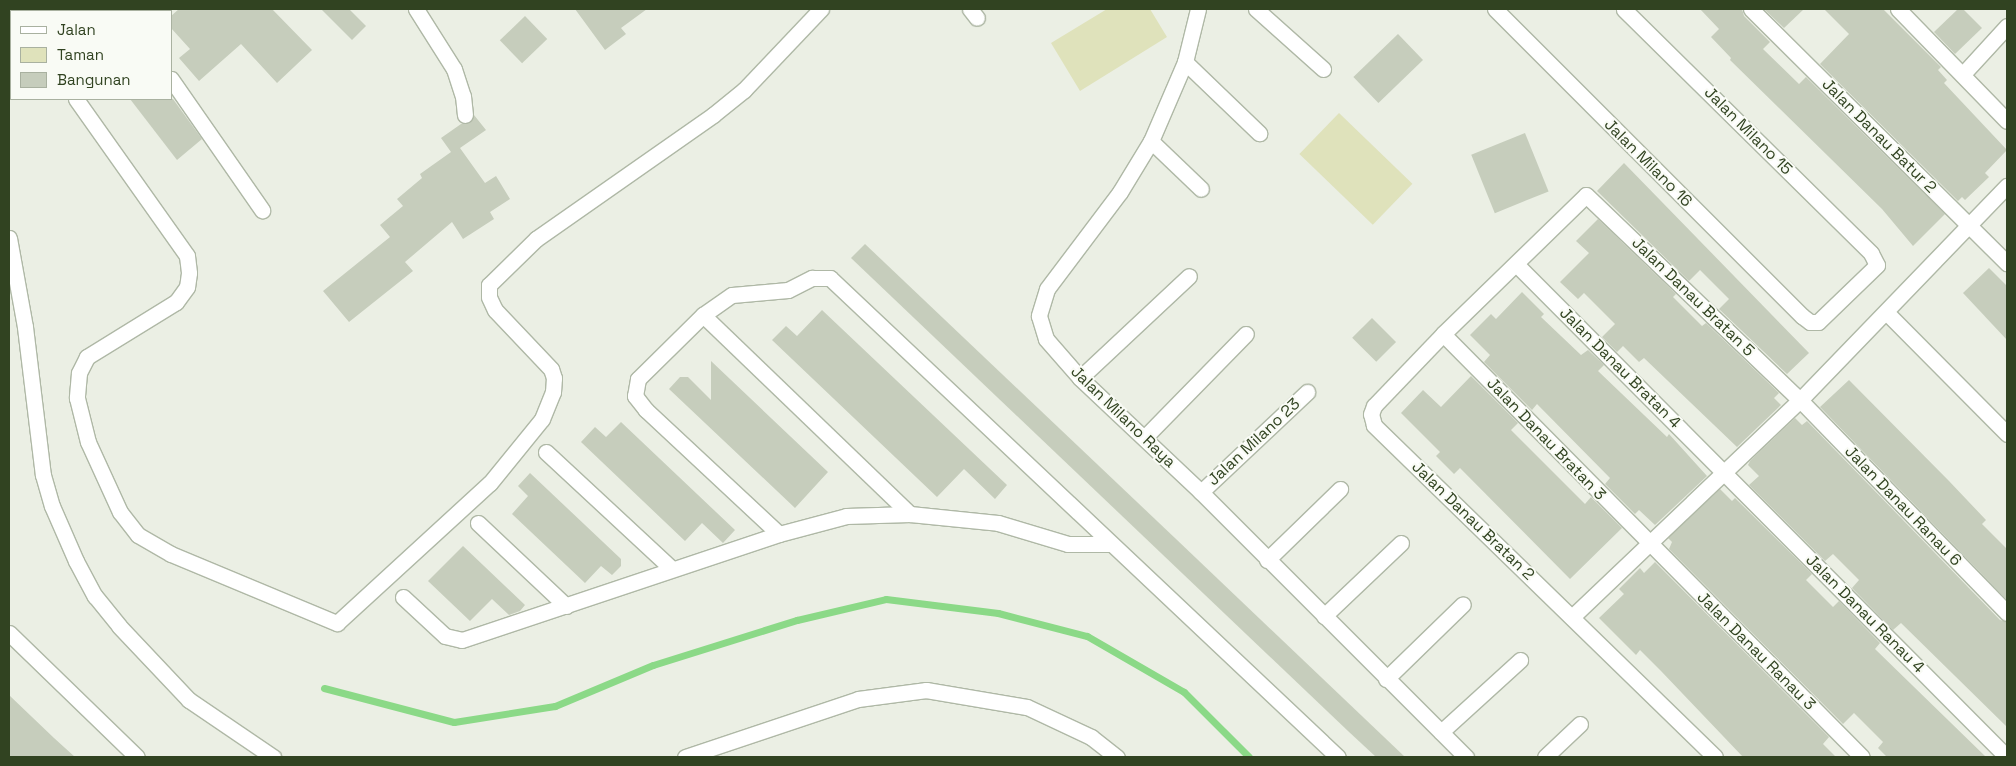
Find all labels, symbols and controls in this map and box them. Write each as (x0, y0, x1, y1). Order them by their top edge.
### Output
legend (10, 10, 172, 100)
text: Jalan (57, 20, 96, 39)
text: Taman (57, 45, 104, 64)
text: Bangunan (57, 70, 131, 89)
street label: Jalan Danau Batur 2 (1818, 75, 1940, 197)
street label: Jalan Milano 15 (1700, 83, 1796, 179)
street label: Jalan Milano 16 (1600, 115, 1696, 211)
street label: Jalan Danau Bratan 5 (1628, 234, 1758, 360)
street label: Jalan Danau Bratan 4 (1555, 303, 1685, 433)
street label: Jalan Milano Raya (1067, 362, 1179, 472)
street label: Jalan Danau Bratan 3 (1482, 374, 1610, 504)
street label: Jalan Milano 23 (1204, 394, 1304, 490)
street label: Jalan Danau Ranau 6 (1841, 442, 1965, 570)
street label: Jalan Danau Bratan 2 (1408, 457, 1538, 585)
street label: Jalan Danau Ranau 4 (1802, 551, 1928, 677)
street label: Jalan Danau Ranau 3 (1693, 588, 1819, 714)

